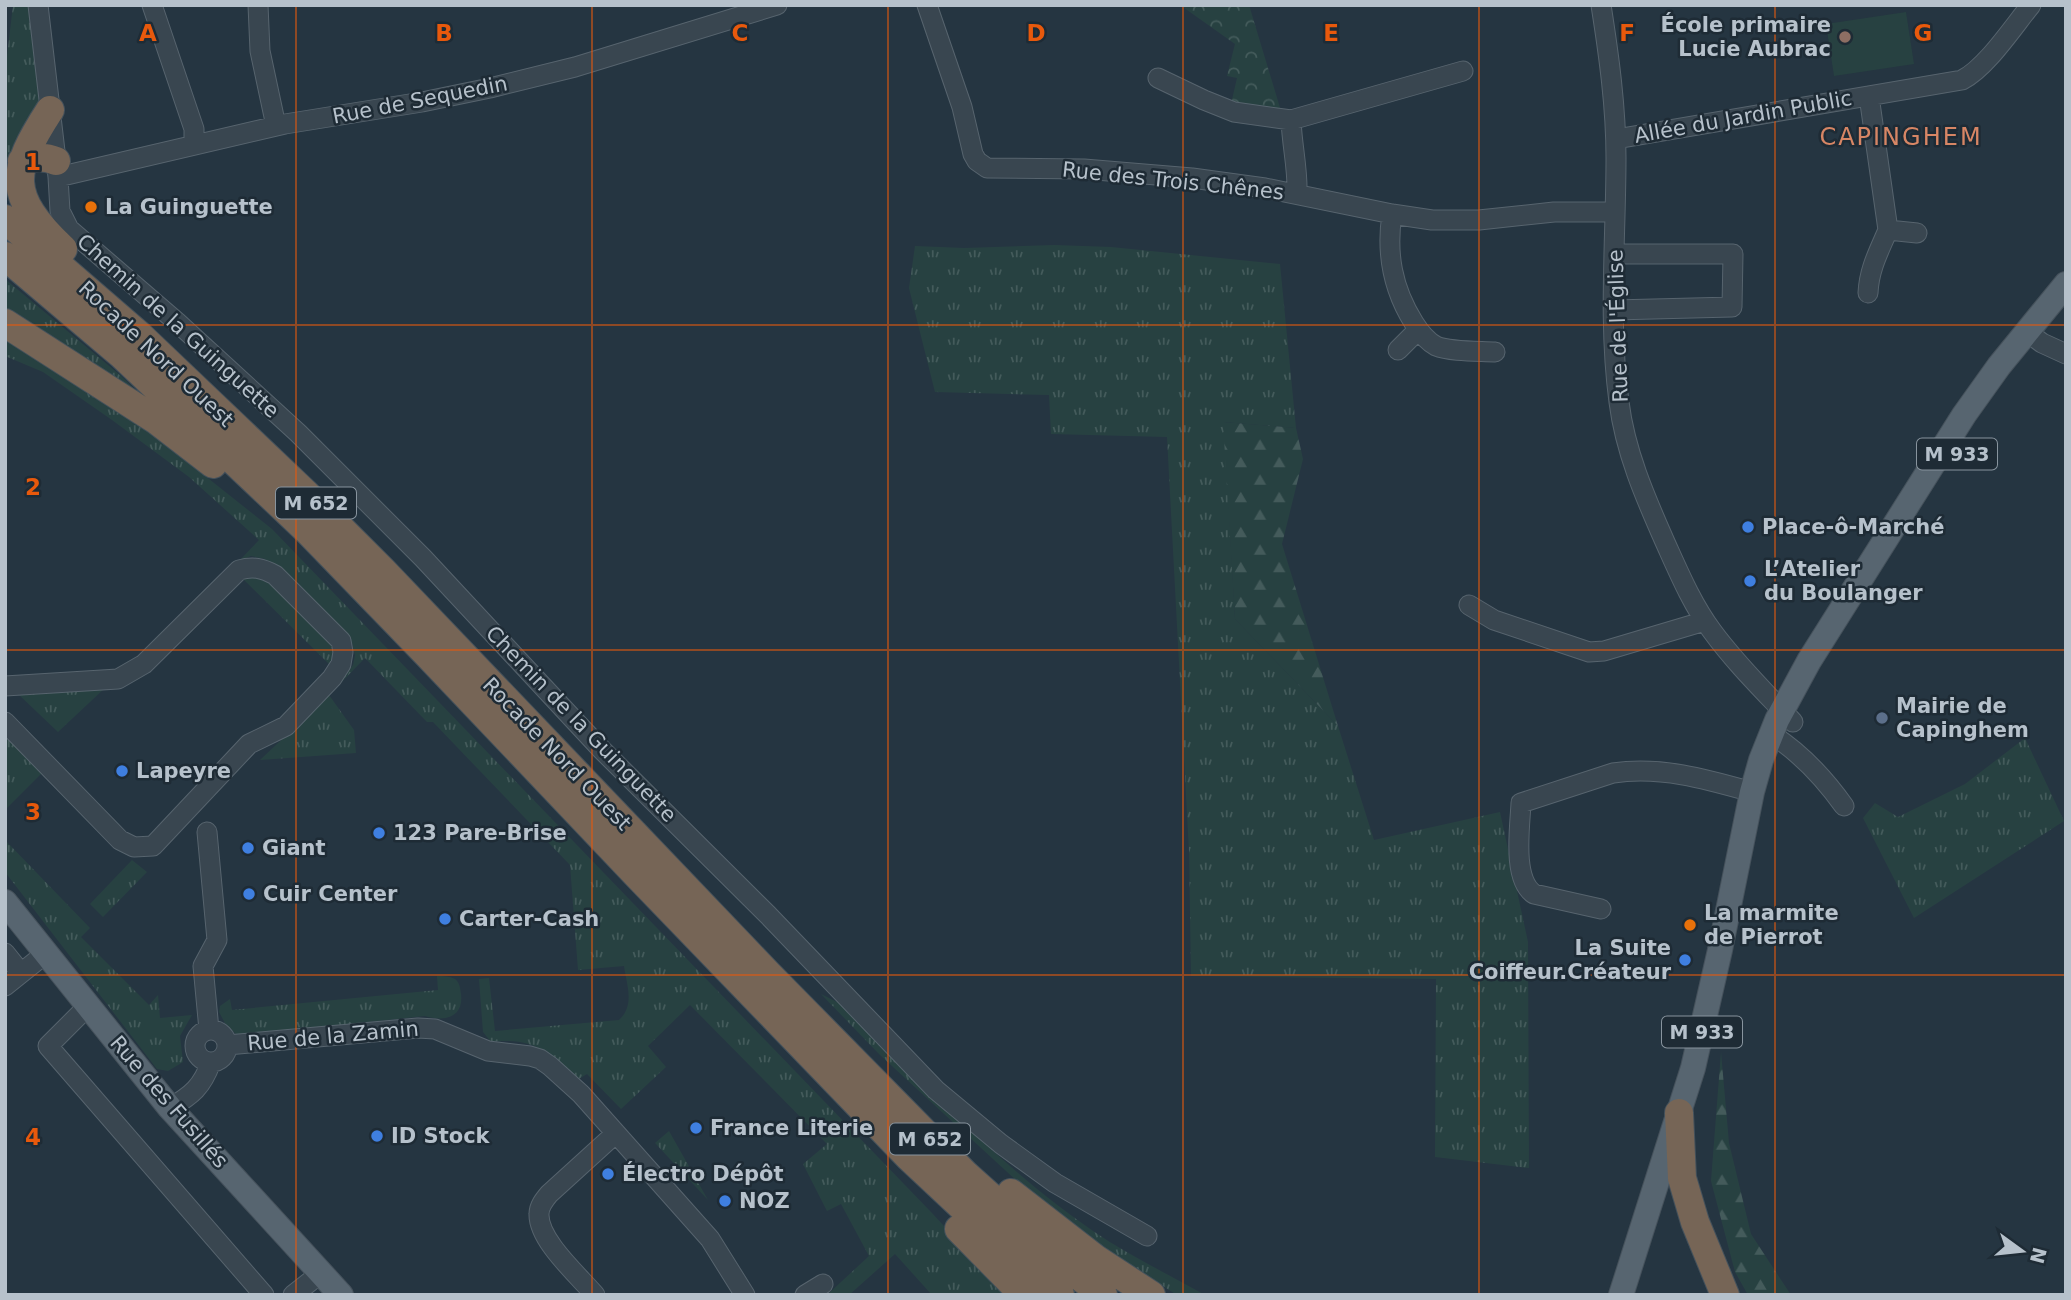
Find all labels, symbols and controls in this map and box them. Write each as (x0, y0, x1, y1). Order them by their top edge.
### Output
place label: École primaire Lucie Aubrac (1661, 12, 1831, 61)
text: A (139, 20, 157, 46)
text: B (435, 20, 453, 46)
text: C (732, 20, 748, 46)
text: D (1026, 20, 1046, 46)
text: E (1323, 20, 1339, 46)
text: F (1619, 20, 1635, 46)
text: G (1914, 20, 1932, 46)
marker: École primaire Lucie Aubrac (1837, 29, 1853, 45)
street label: Rue de Sequedin (330, 71, 510, 129)
street label: Allée du Jardin Public (1632, 86, 1854, 148)
district label: CAPINGHEM (1819, 123, 1983, 151)
text: 1 (25, 149, 41, 175)
street label: Rue des Trois Chênes (1061, 157, 1285, 205)
place label: La Guinguette (105, 195, 273, 219)
marker: La Guinguette (83, 199, 99, 215)
street label: Chemin de la Guinguette (72, 229, 284, 423)
street label: Rue de l'Église (1602, 249, 1633, 403)
street label: Rocade Nord Ouest (74, 276, 238, 432)
road number: M 933 (1917, 438, 1997, 470)
text: 2 (25, 474, 41, 500)
road number: M 652 (276, 488, 356, 518)
place label: Place-ô-Marché (1762, 515, 1944, 539)
marker: Place-ô-Marché (1740, 519, 1756, 535)
place label: L’Atelier du Boulanger (1764, 557, 1923, 605)
marker: L’Atelier du Boulanger (1742, 573, 1758, 589)
street label: Chemin de la Guinguette (481, 621, 681, 827)
street label: Rocade Nord Ouest (478, 673, 636, 835)
place label: Mairie de Capinghem (1896, 694, 2029, 742)
marker: Mairie de Capinghem (1874, 710, 1890, 726)
place label: Lapeyre (136, 759, 231, 783)
marker: Lapeyre (114, 763, 130, 779)
text: 3 (25, 799, 41, 825)
place label: 123 Pare-Brise (393, 821, 567, 845)
marker: 123 Pare-Brise (371, 825, 387, 841)
place label: Giant (262, 836, 326, 860)
marker: Giant (240, 840, 256, 856)
place label: Cuir Center (263, 882, 398, 906)
marker: Cuir Center (241, 886, 257, 902)
place label: La marmite de Pierrot (1704, 901, 1839, 949)
place label: Carter-Cash (459, 907, 599, 931)
marker: Carter-Cash (437, 911, 453, 927)
marker: La marmite de Pierrot (1682, 917, 1698, 933)
place label: La Suite Coiffeur.Créateur (1469, 936, 1672, 984)
marker: La Suite Coiffeur.Créateur (1677, 952, 1693, 968)
road number: M 933 (1662, 1016, 1742, 1048)
street label: Rue de la Zamin (246, 1017, 420, 1055)
street label: Rue des Fusillés (105, 1031, 233, 1173)
place label: France Literie (710, 1116, 873, 1140)
marker: France Literie (688, 1120, 704, 1136)
text: 4 (25, 1124, 41, 1150)
place label: ID Stock (391, 1124, 491, 1148)
road number: M 652 (890, 1124, 970, 1154)
marker: ID Stock (369, 1128, 385, 1144)
place label: Électro Dépôt (622, 1161, 784, 1186)
marker: Électro Dépôt (600, 1166, 616, 1182)
place label: NOZ (739, 1189, 790, 1213)
marker: NOZ (717, 1193, 733, 1209)
north arrow (1987, 1216, 2057, 1286)
text: N (2026, 1245, 2051, 1266)

